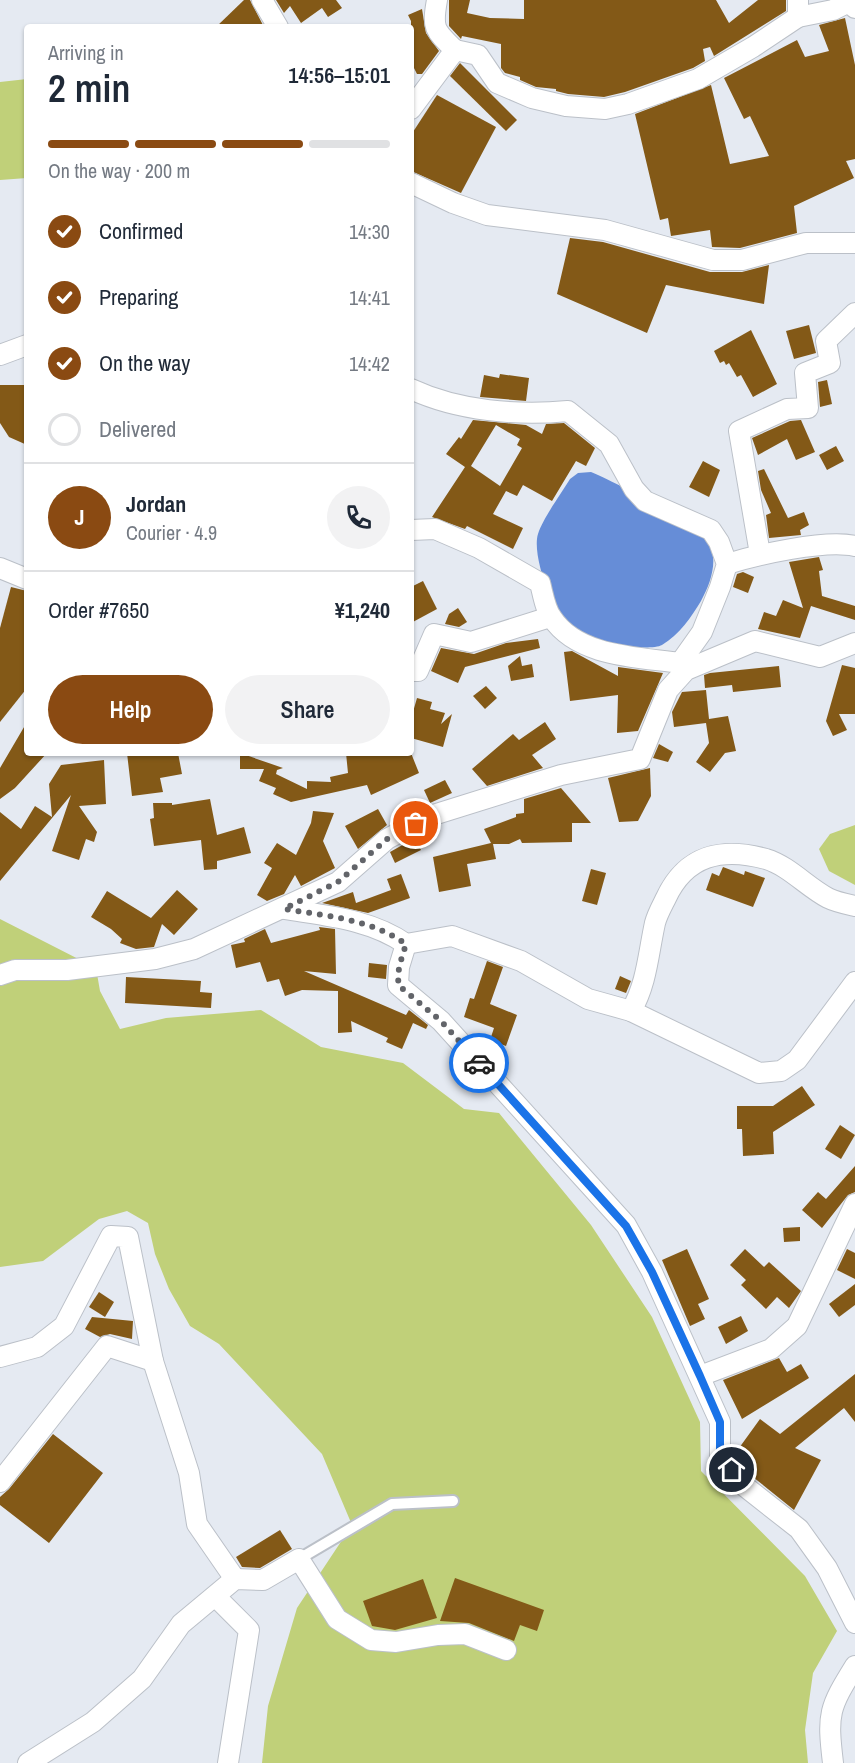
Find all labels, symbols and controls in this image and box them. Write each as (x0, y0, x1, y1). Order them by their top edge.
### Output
text: Arriving in (48, 39, 124, 66)
text: 14:56–15:01 (288, 60, 390, 90)
text: 2 min (48, 62, 130, 114)
text: On the way · 200 m (48, 157, 190, 184)
icon: check (48, 215, 81, 248)
text: Confirmed (99, 216, 183, 246)
text: 14:30 (349, 218, 390, 245)
icon: check (48, 281, 81, 314)
text: Preparing (99, 282, 178, 312)
text: 14:41 (349, 284, 390, 311)
icon: check (48, 347, 81, 380)
text: On the way (99, 348, 190, 378)
text: 14:42 (349, 350, 390, 377)
text: Delivered (99, 414, 176, 444)
button: phone (327, 486, 390, 549)
text: Jordan (126, 489, 186, 519)
text: J (74, 502, 85, 532)
text: Courier · 4.9 (126, 519, 217, 546)
text: Order #7650 (48, 595, 149, 625)
text: ¥1,240 (335, 595, 390, 625)
button: Help (48, 675, 213, 744)
button: Share (225, 675, 390, 744)
pin (390, 798, 441, 849)
icon: bag (399, 807, 432, 840)
courier (449, 1033, 509, 1093)
icon: car (463, 1047, 496, 1080)
pin (706, 1444, 757, 1495)
icon: home (715, 1453, 748, 1486)

